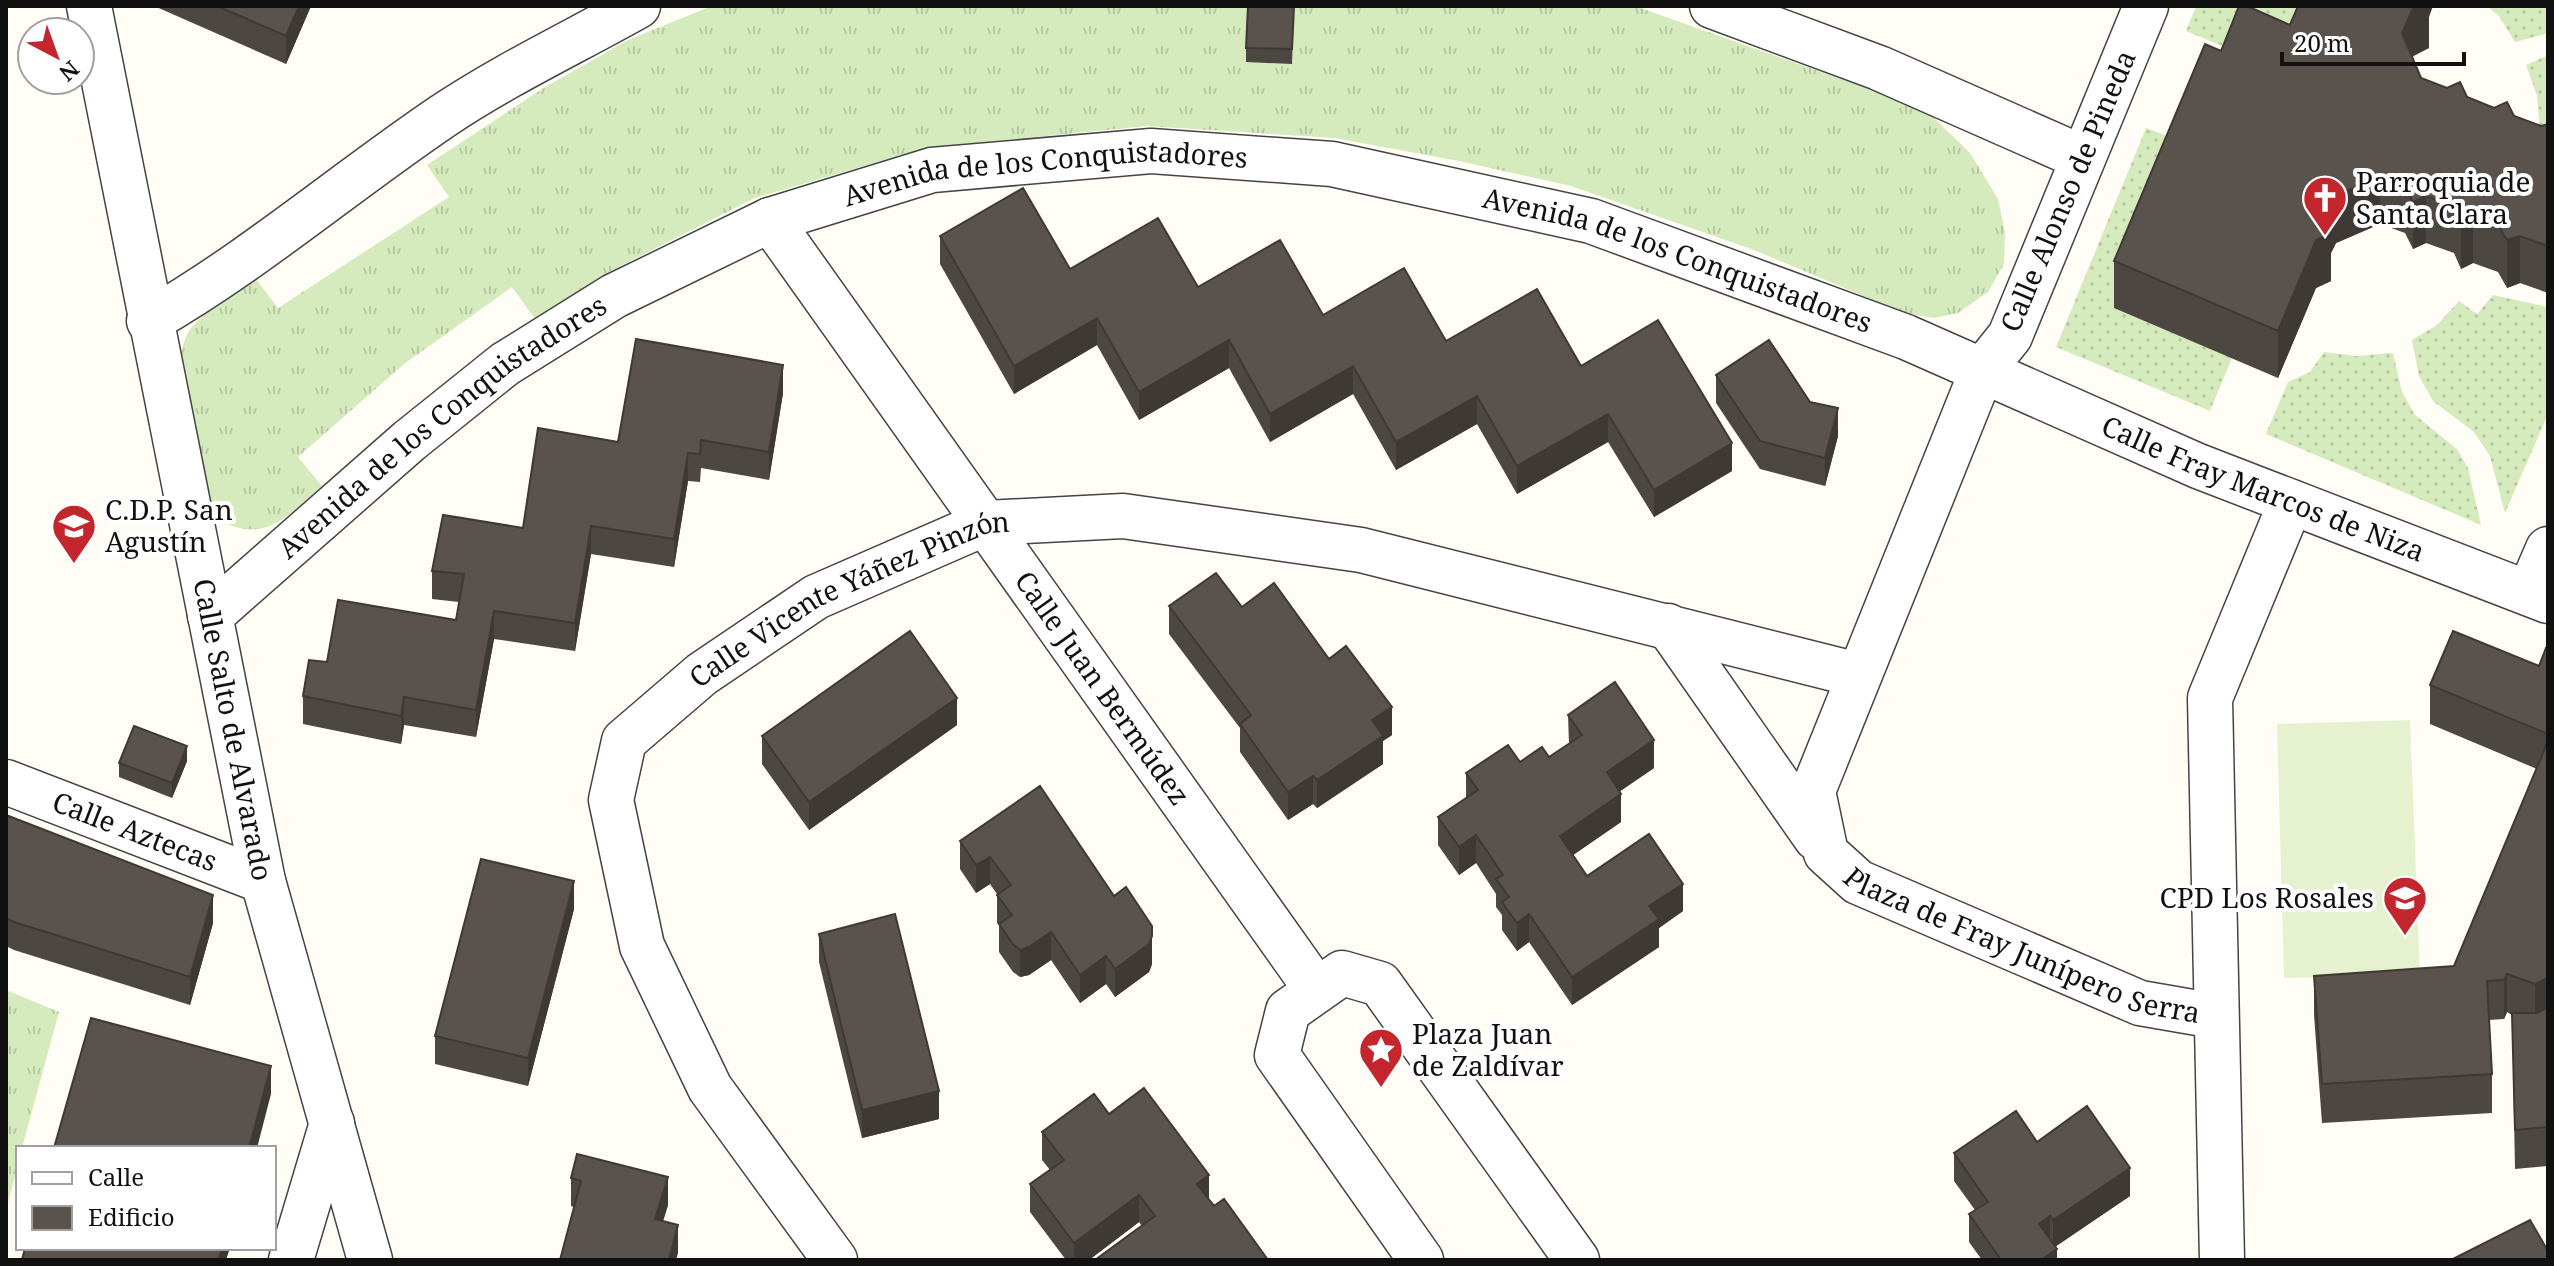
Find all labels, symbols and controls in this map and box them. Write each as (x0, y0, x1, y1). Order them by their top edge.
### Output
north arrow (16, 16, 96, 96)
scale bar (2282, 16, 2464, 66)
text: 20 m (2294, 26, 2350, 59)
street label: Calle Alonso de Pineda (1990, 44, 2144, 337)
text: N (53, 55, 86, 89)
street label: Avenida de los Conquistadores (838, 131, 1249, 214)
place label: Parroquia de Santa Clara (2356, 162, 2530, 232)
church icon: Parroquia de Santa Clara (2301, 174, 2349, 237)
street label: Avenida de los Conquistadores (1479, 178, 1878, 341)
street label: Avenida de los Conquistadores (269, 286, 613, 566)
street label: Calle Fray Marcos de Niza (2096, 406, 2431, 570)
place label: C.D.P. San Agustín (105, 490, 233, 560)
school or university icon: C.D.P. San Agustín (50, 502, 98, 565)
street label: Calle Vicente Yáñez Pinzón (680, 502, 1010, 695)
street label: Calle Juan Bermúdez (1007, 563, 1199, 812)
street label: Calle Salto de Alvarado (185, 575, 283, 884)
street label: Calle Aztecas (47, 782, 223, 880)
street label: Plaza de Fray Junípero Serra (1836, 858, 2203, 1031)
school or university icon: CPD Los Rosales (2381, 874, 2429, 937)
place label: CPD Los Rosales (2160, 878, 2374, 916)
place label: Plaza Juan de Zaldívar (1412, 1014, 1564, 1084)
place icon: Plaza Juan de Zaldívar (1357, 1026, 1405, 1089)
legend (16, 1146, 276, 1250)
text: Calle (88, 1160, 144, 1193)
text: Edificio (88, 1200, 175, 1233)

